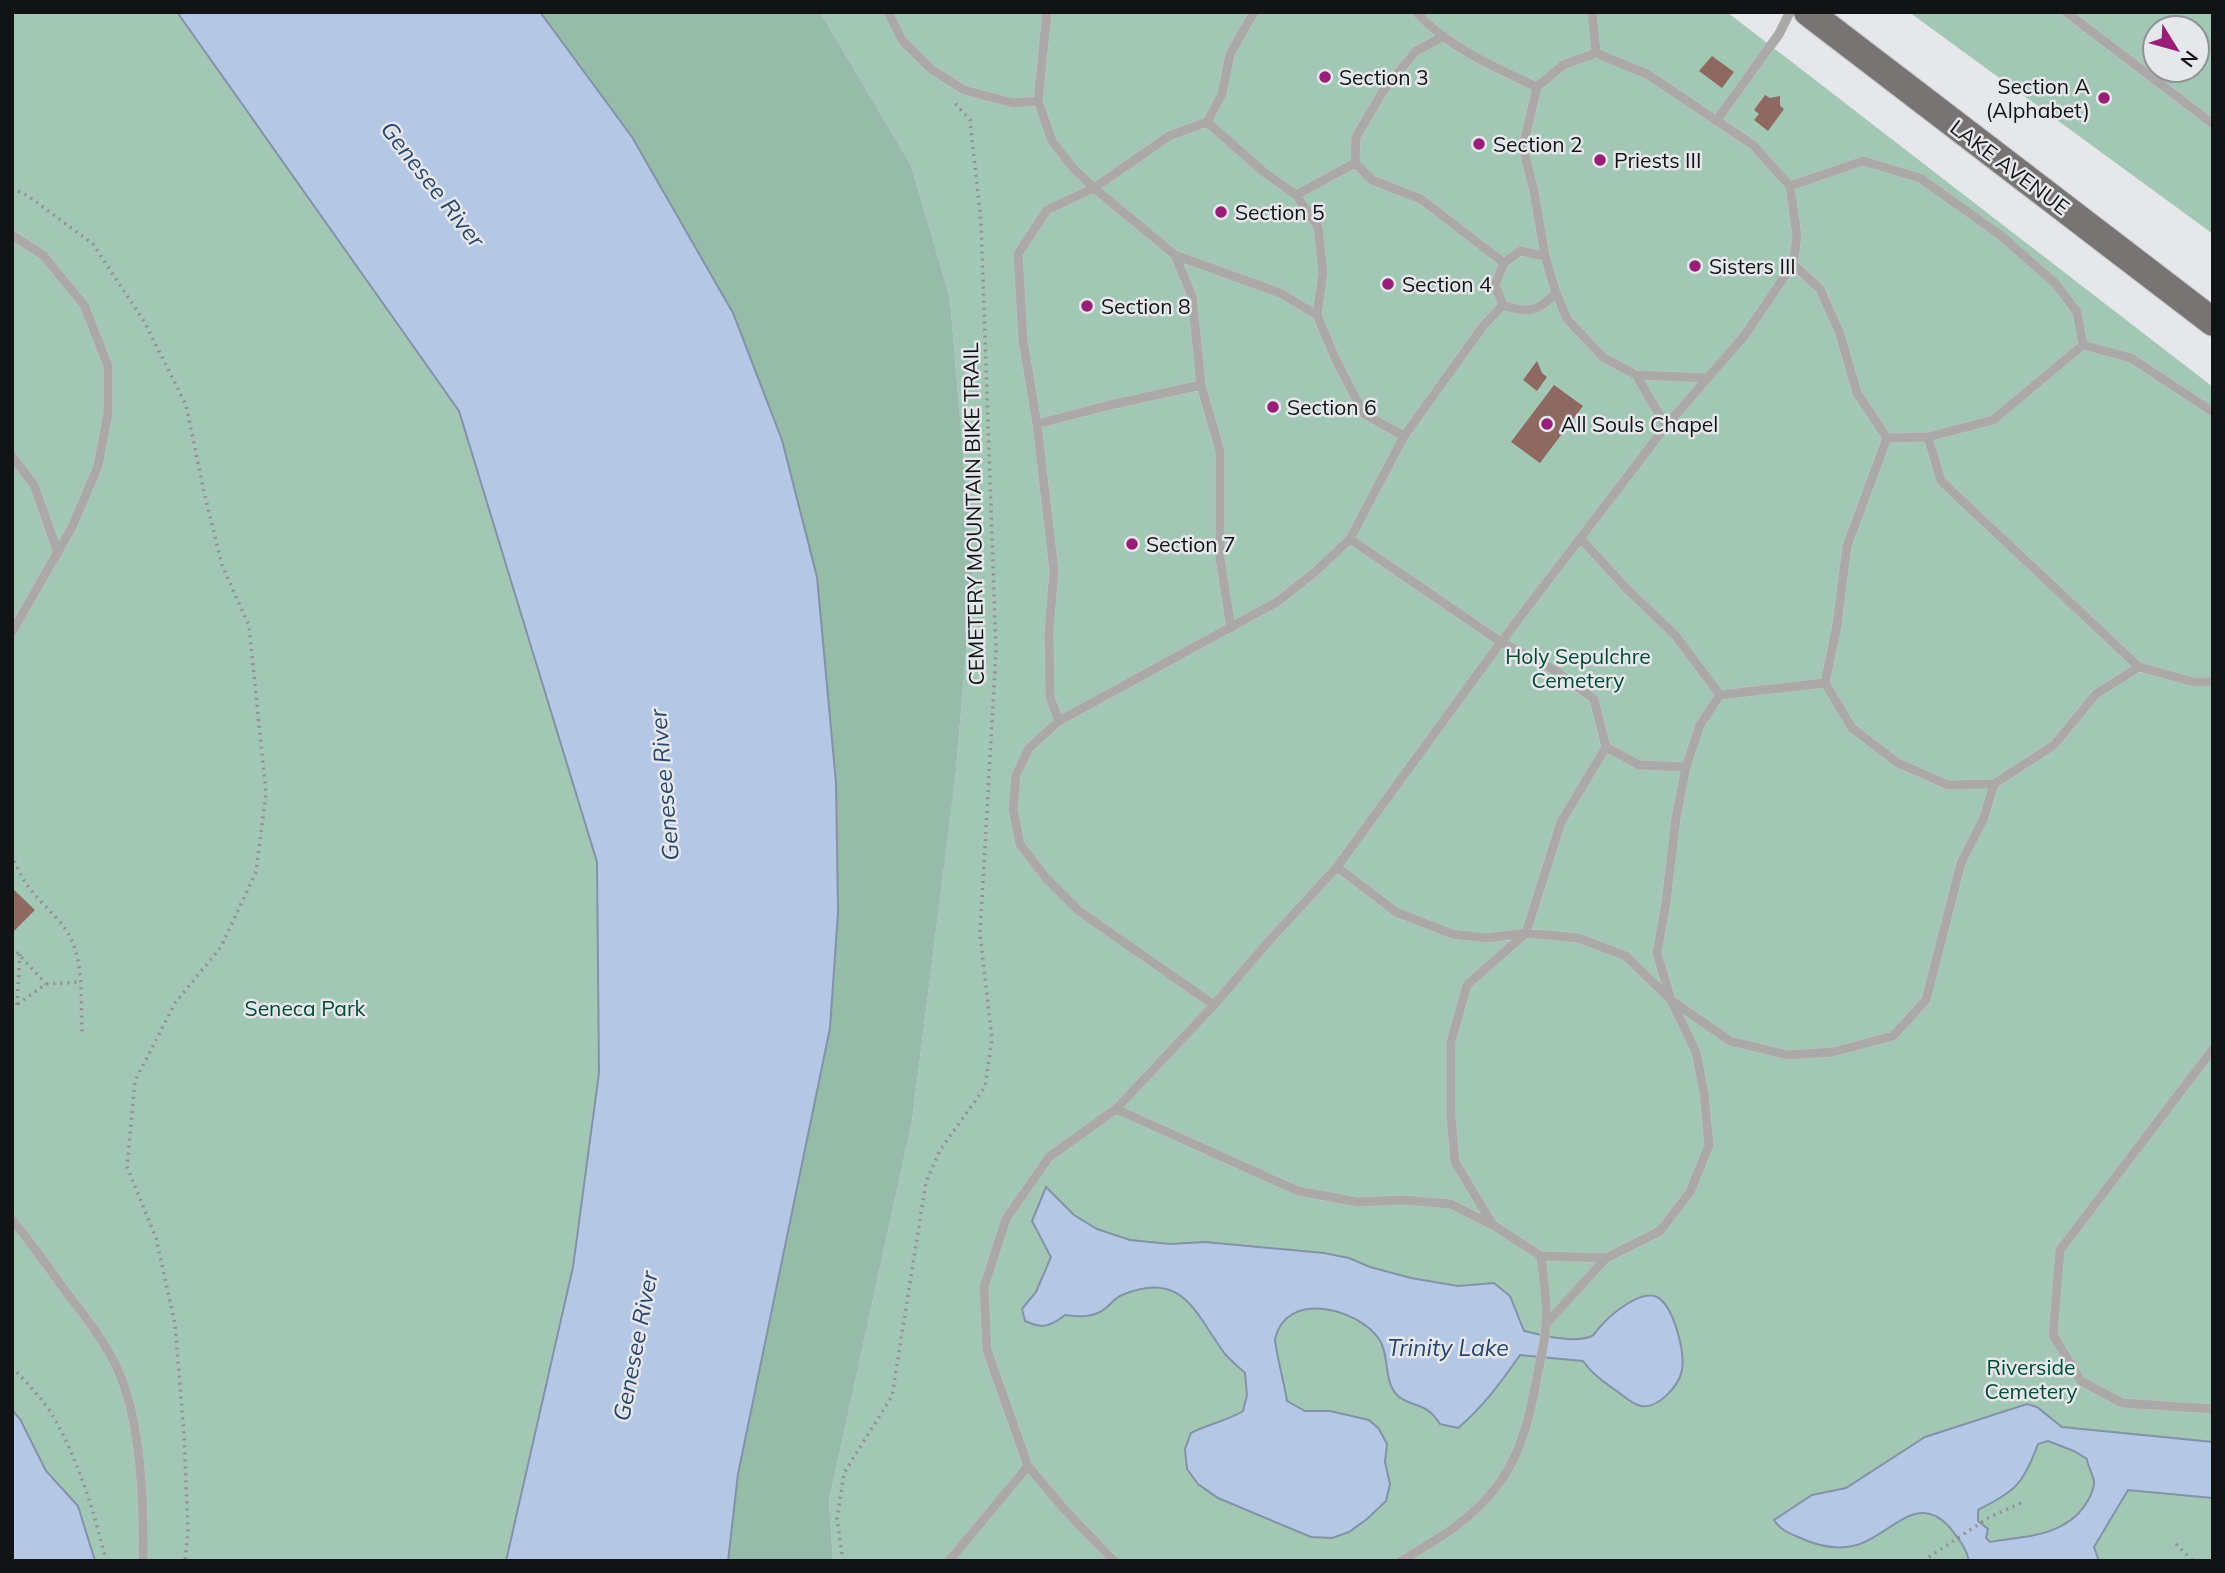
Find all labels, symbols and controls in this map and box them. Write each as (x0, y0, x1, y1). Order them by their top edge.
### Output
north arrow (2141, 14, 2211, 84)
text: N (2176, 46, 2203, 72)
place label: Section 3 (1339, 64, 1429, 90)
marker: Section 3 (1317, 69, 1333, 85)
place label: Section A (Alphabet) (1986, 73, 2091, 123)
marker: Section A (Alphabet) (2096, 90, 2112, 106)
street label: LAKE AVENUE (1945, 114, 2075, 220)
water label: Genesee River (375, 115, 492, 254)
place label: Section 2 (1493, 131, 1583, 157)
marker: Section 2 (1471, 136, 1487, 152)
place label: Priests III (1614, 147, 1701, 173)
marker: Priests III (1592, 152, 1608, 168)
place label: Section 5 (1235, 199, 1325, 225)
marker: Section 5 (1213, 204, 1229, 220)
place label: Sisters III (1709, 253, 1796, 279)
marker: Sisters III (1687, 258, 1703, 274)
place label: Section 4 (1402, 271, 1492, 297)
marker: Section 4 (1380, 276, 1396, 292)
place label: Section 8 (1101, 293, 1191, 319)
marker: Section 8 (1079, 298, 1095, 314)
street label: CEMETERY MOUNTAIN BIKE TRAIL (957, 342, 989, 686)
place label: Section 6 (1287, 394, 1377, 420)
marker: Section 6 (1265, 399, 1281, 415)
place label: All Souls Chapel (1561, 411, 1718, 437)
marker: All Souls Chapel (1539, 416, 1555, 432)
place label: Section 7 (1146, 531, 1236, 557)
marker: Section 7 (1124, 536, 1140, 552)
park label: Holy Sepulchre Cemetery (1505, 643, 1651, 693)
water label: Genesee River (643, 706, 685, 862)
park label: Seneca Park (245, 995, 366, 1021)
water label: Genesee River (606, 1267, 664, 1423)
water label: Trinity Lake (1387, 1333, 1509, 1362)
park label: Riverside Cemetery (1985, 1354, 2077, 1404)

